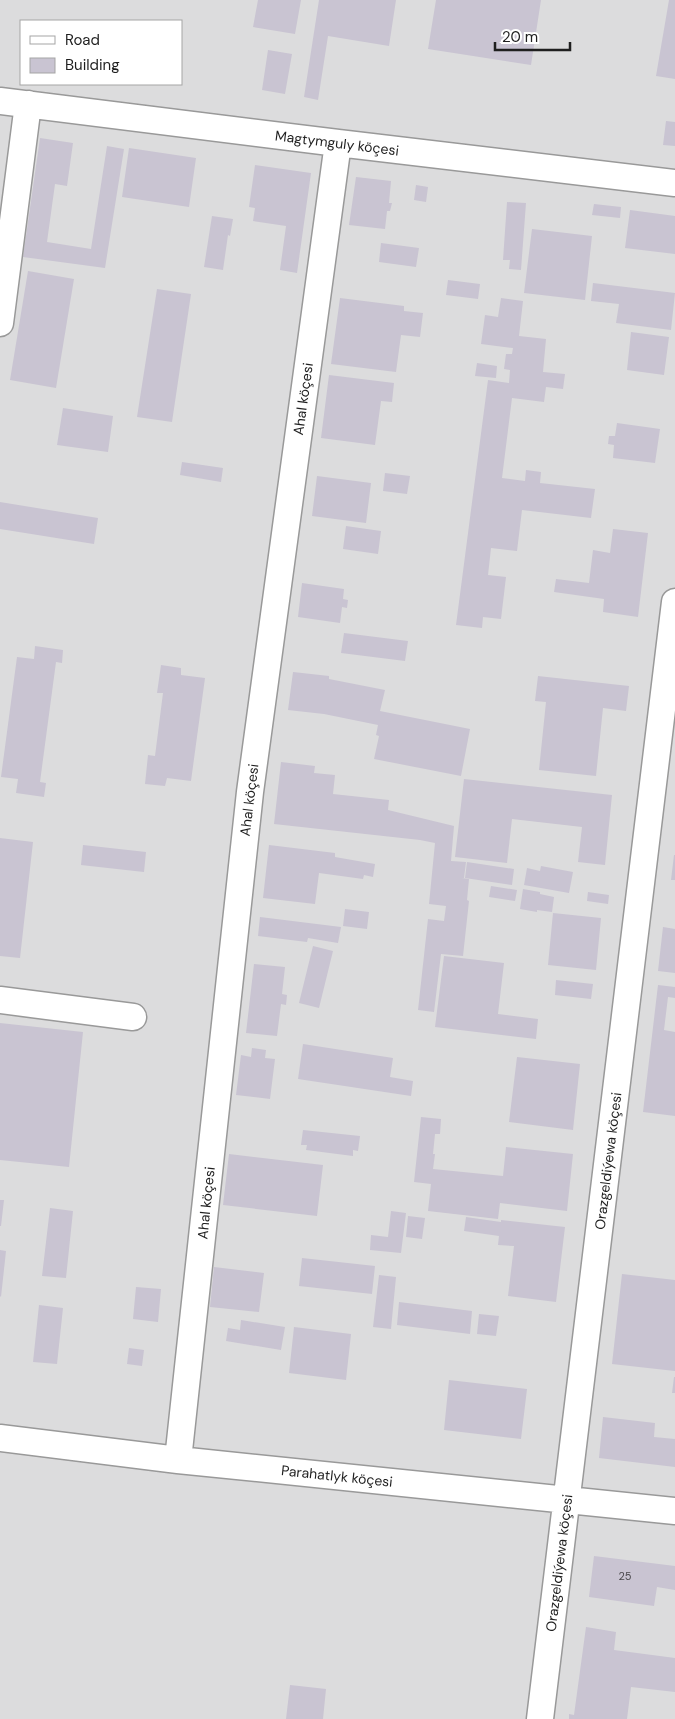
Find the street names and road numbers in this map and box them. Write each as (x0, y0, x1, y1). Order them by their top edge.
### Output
street label: Magtymguly köçesi (274, 126, 400, 160)
street label: Ahal köçesi (289, 362, 317, 436)
street label: Ahal köçesi (236, 763, 262, 837)
street label: Orazgeldiýewa köçesi (591, 1091, 625, 1231)
street label: Ahal köçesi (193, 1166, 219, 1240)
street label: Parahatlyk köçesi (280, 1461, 394, 1491)
street label: Orazgeldiýewa köçesi (542, 1493, 576, 1633)

